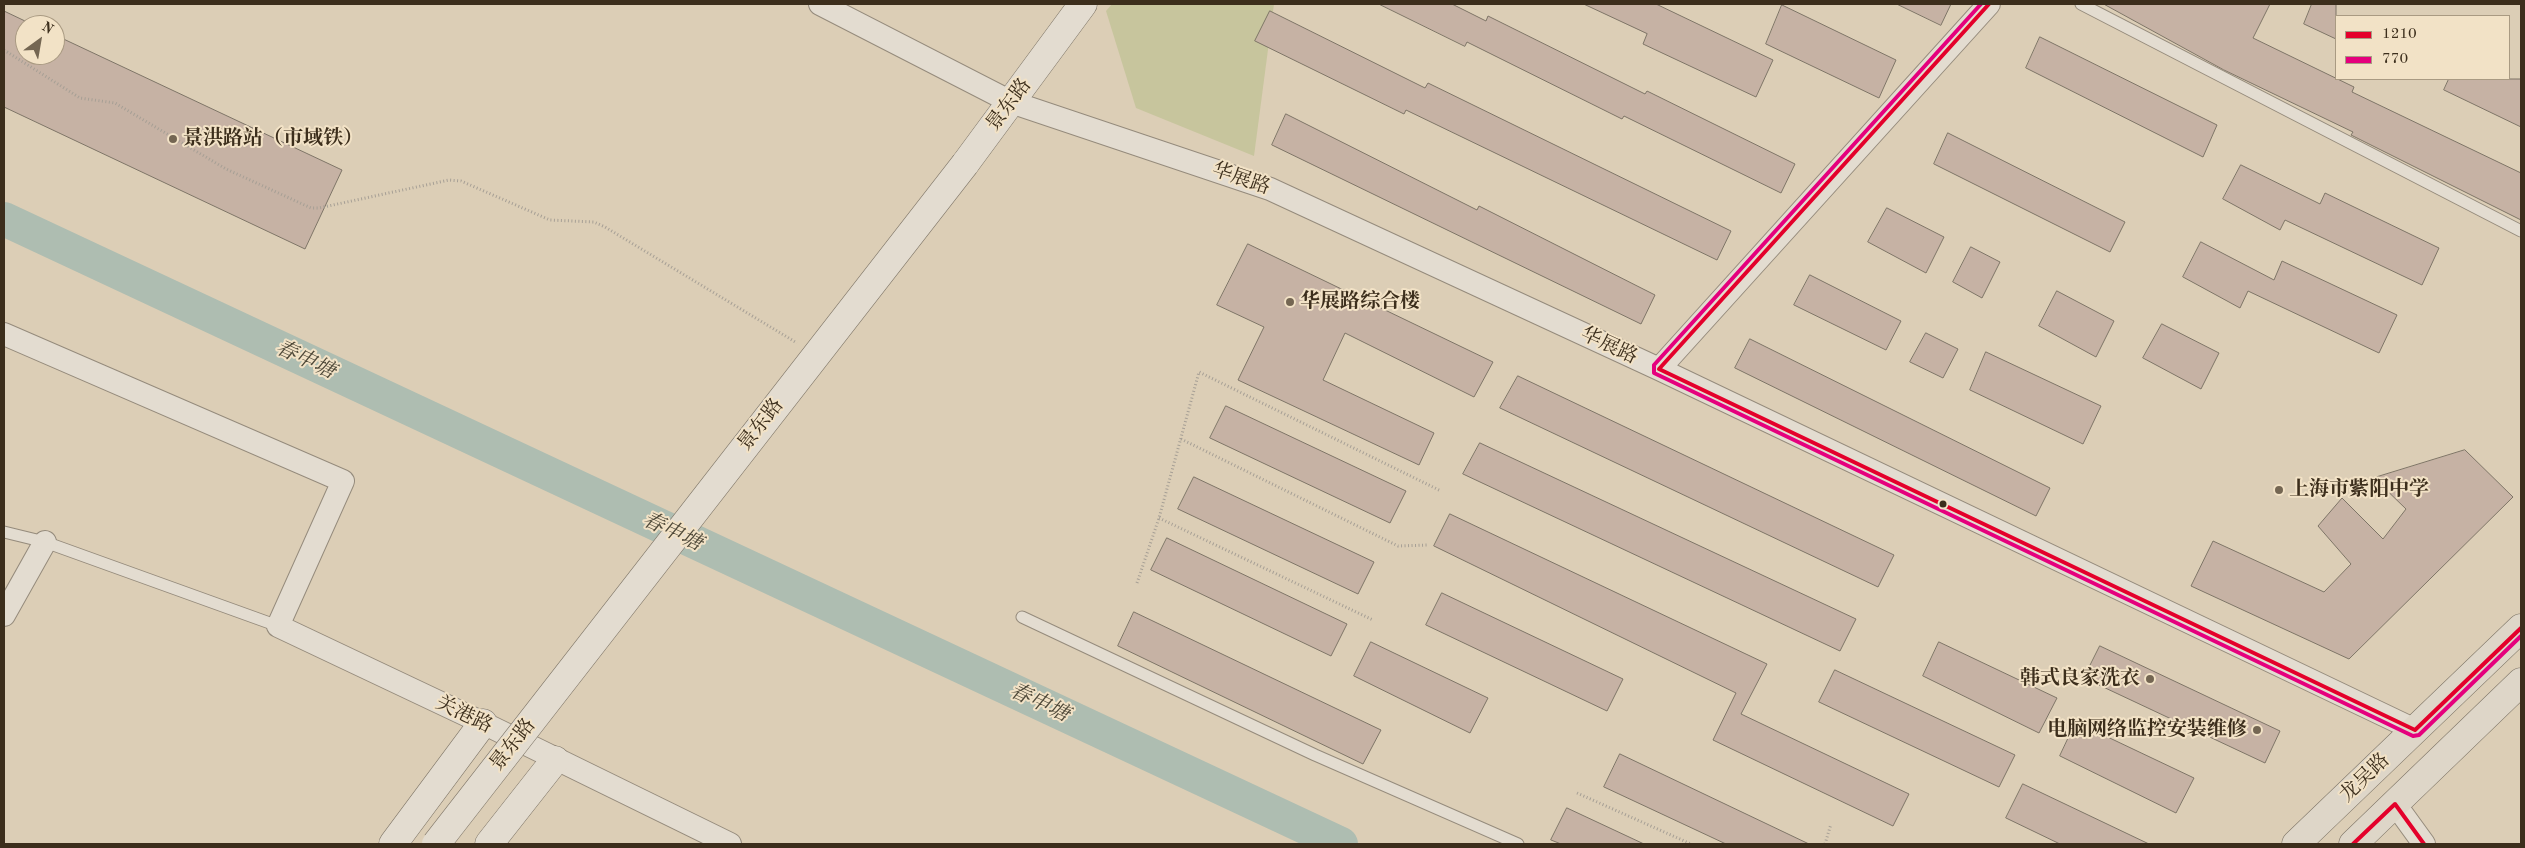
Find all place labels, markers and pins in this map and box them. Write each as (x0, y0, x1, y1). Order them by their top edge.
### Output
place label: 景洪路站（市域铁） (183, 127, 363, 151)
marker: 景洪路站（市域铁） (167, 133, 179, 145)
place label: 华展路综合楼 (1300, 290, 1420, 314)
marker: 华展路综合楼 (1284, 296, 1296, 308)
place label: 上海市紫阳中学 (2289, 478, 2429, 502)
marker: 上海市紫阳中学 (2273, 484, 2285, 496)
unlabelled marker (1938, 499, 1948, 509)
place label: 韩式良家洗衣 (2020, 667, 2140, 691)
marker: 韩式良家洗衣 (2144, 673, 2156, 685)
place label: 电脑网络监控安装维修 (2047, 718, 2247, 742)
marker: 电脑网络监控安装维修 (2251, 724, 2263, 736)

